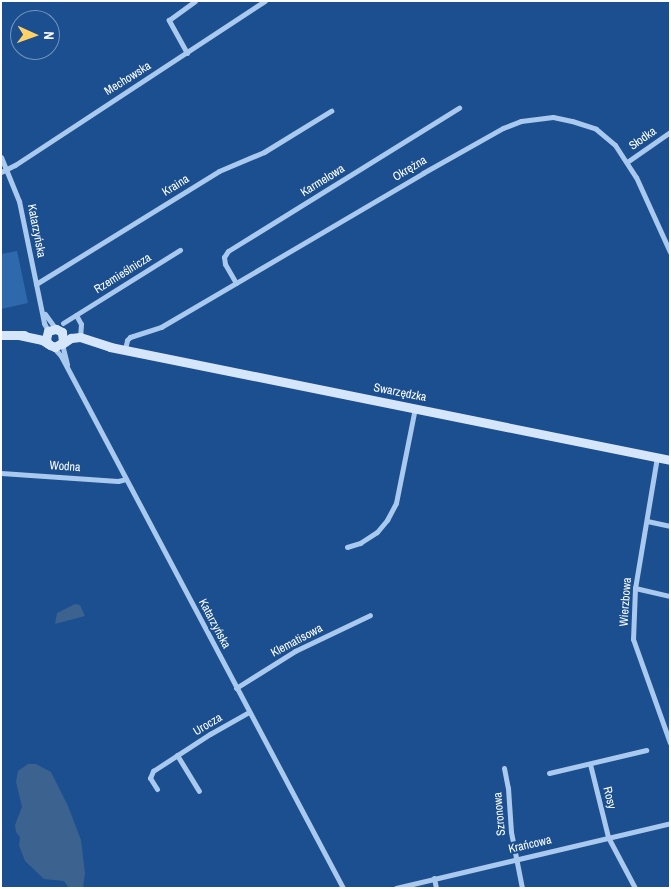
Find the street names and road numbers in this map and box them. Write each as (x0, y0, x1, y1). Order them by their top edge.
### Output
street label: Mechowska (102, 59, 154, 99)
street label: Słodka (627, 124, 659, 154)
street label: Okrężna (390, 153, 430, 185)
street label: Karmelowa (298, 162, 348, 200)
street label: Kraina (160, 172, 192, 200)
street label: Katarzyńska (24, 203, 48, 259)
street label: Rzemieślnicza (92, 251, 154, 297)
street label: Swarzędzka (372, 381, 428, 405)
street label: Wodna (49, 459, 81, 475)
street label: Wierzbowa (617, 577, 635, 627)
street label: Katarzyńska (195, 597, 233, 651)
street label: Klematisowa (269, 621, 325, 661)
street label: Urocza (191, 711, 225, 739)
street label: Rosy (599, 785, 619, 811)
street label: Szronowa (491, 792, 509, 836)
street label: Krańcowa (507, 833, 553, 857)

